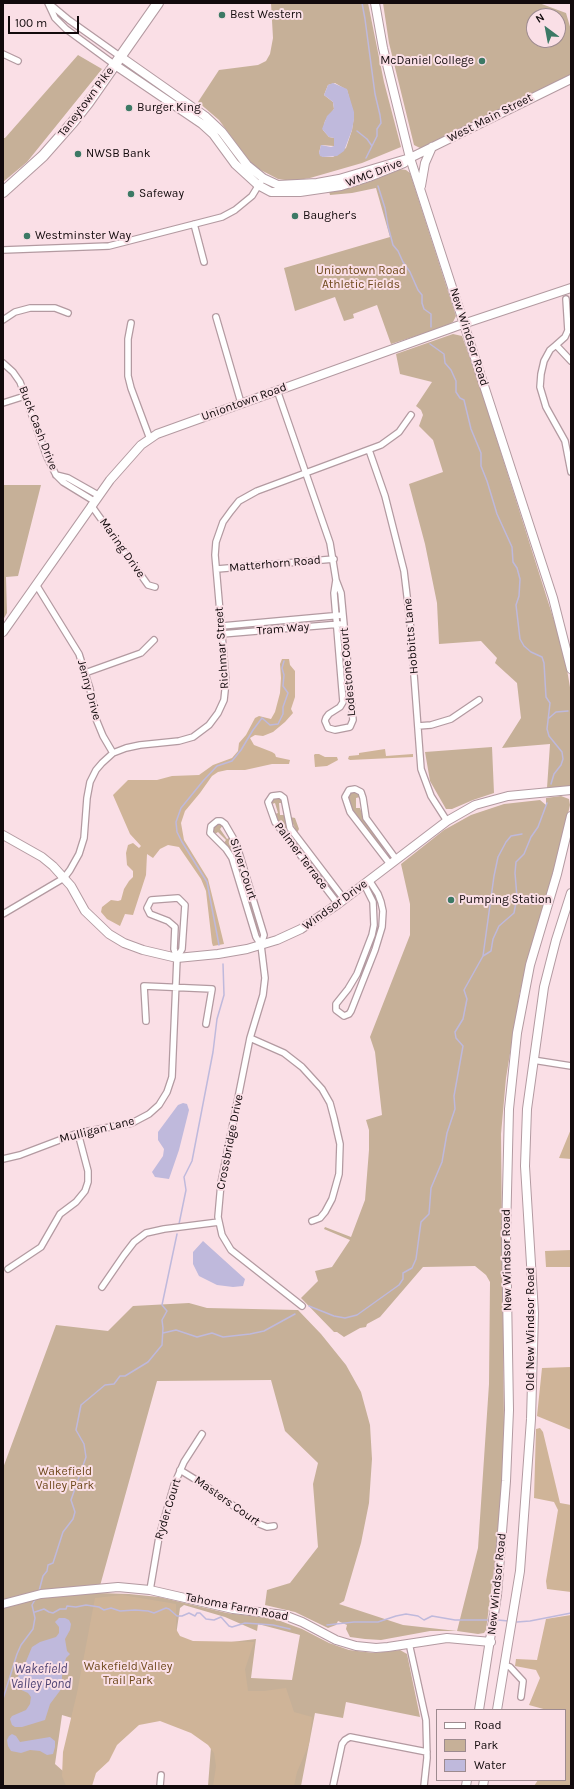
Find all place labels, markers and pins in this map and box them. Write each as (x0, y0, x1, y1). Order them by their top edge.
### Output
place label: Best Western (230, 8, 302, 22)
marker: Best Western (217, 10, 227, 20)
place label: McDaniel College (380, 54, 474, 68)
marker: McDaniel College (477, 56, 487, 66)
place label: Burger King (137, 101, 201, 115)
marker: Burger King (124, 103, 134, 113)
place label: NWSB Bank (86, 147, 151, 161)
marker: NWSB Bank (73, 149, 83, 159)
place label: Safeway (139, 187, 184, 201)
marker: Safeway (126, 189, 136, 199)
place label: Baugher's (303, 209, 357, 223)
marker: Baugher's (290, 211, 300, 221)
place label: Westminster Way (35, 229, 131, 243)
marker: Westminster Way (22, 231, 32, 241)
place label: Pumping Station (459, 893, 552, 907)
marker: Pumping Station (446, 895, 456, 905)

